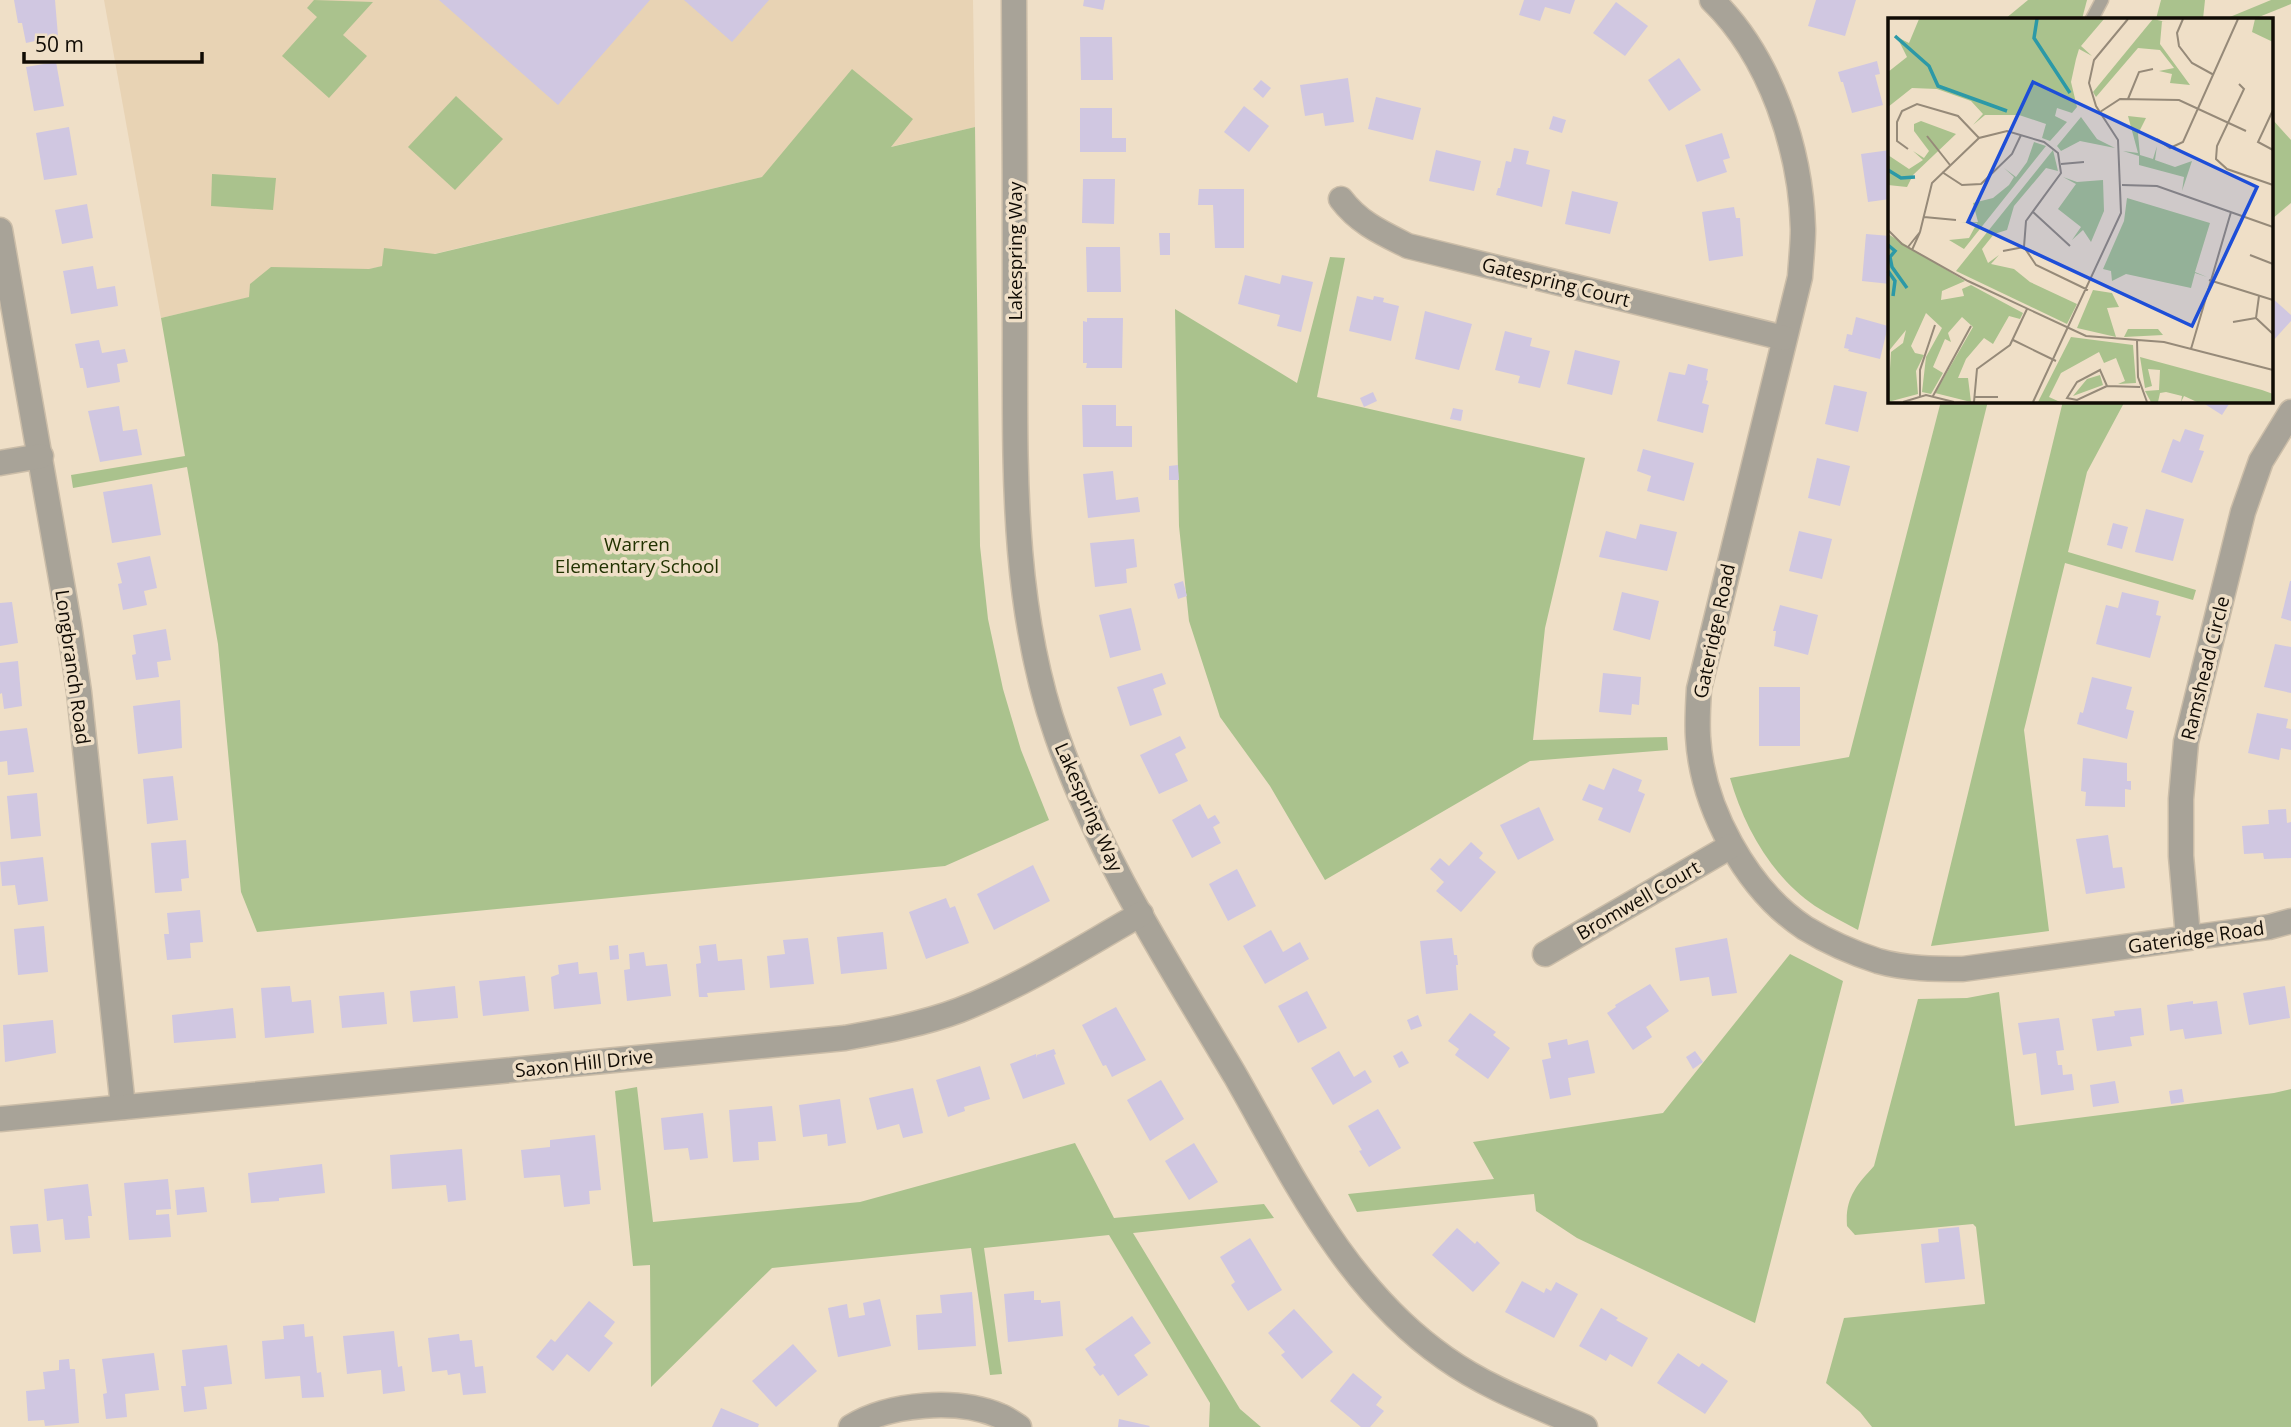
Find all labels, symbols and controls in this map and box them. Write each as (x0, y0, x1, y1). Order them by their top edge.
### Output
inset map (1888, 18, 2274, 402)
scale bar (24, 21, 203, 65)
text: 50 m (35, 30, 84, 58)
street label: Lakespring Way (1002, 181, 1028, 320)
street label: Gatespring Court (1479, 251, 1633, 313)
park label: Warren Elementary School (555, 531, 719, 579)
street label: Gateridge Road (1687, 561, 1741, 701)
street label: Longbranch Road (49, 588, 97, 746)
street label: Ramshead Circle (2175, 593, 2235, 743)
street label: Lakespring Way (1049, 738, 1129, 876)
street label: Bromwell Court (1571, 854, 1705, 946)
street label: Gateridge Road (2126, 915, 2266, 959)
street label: Saxon Hill Drive (514, 1043, 654, 1083)

